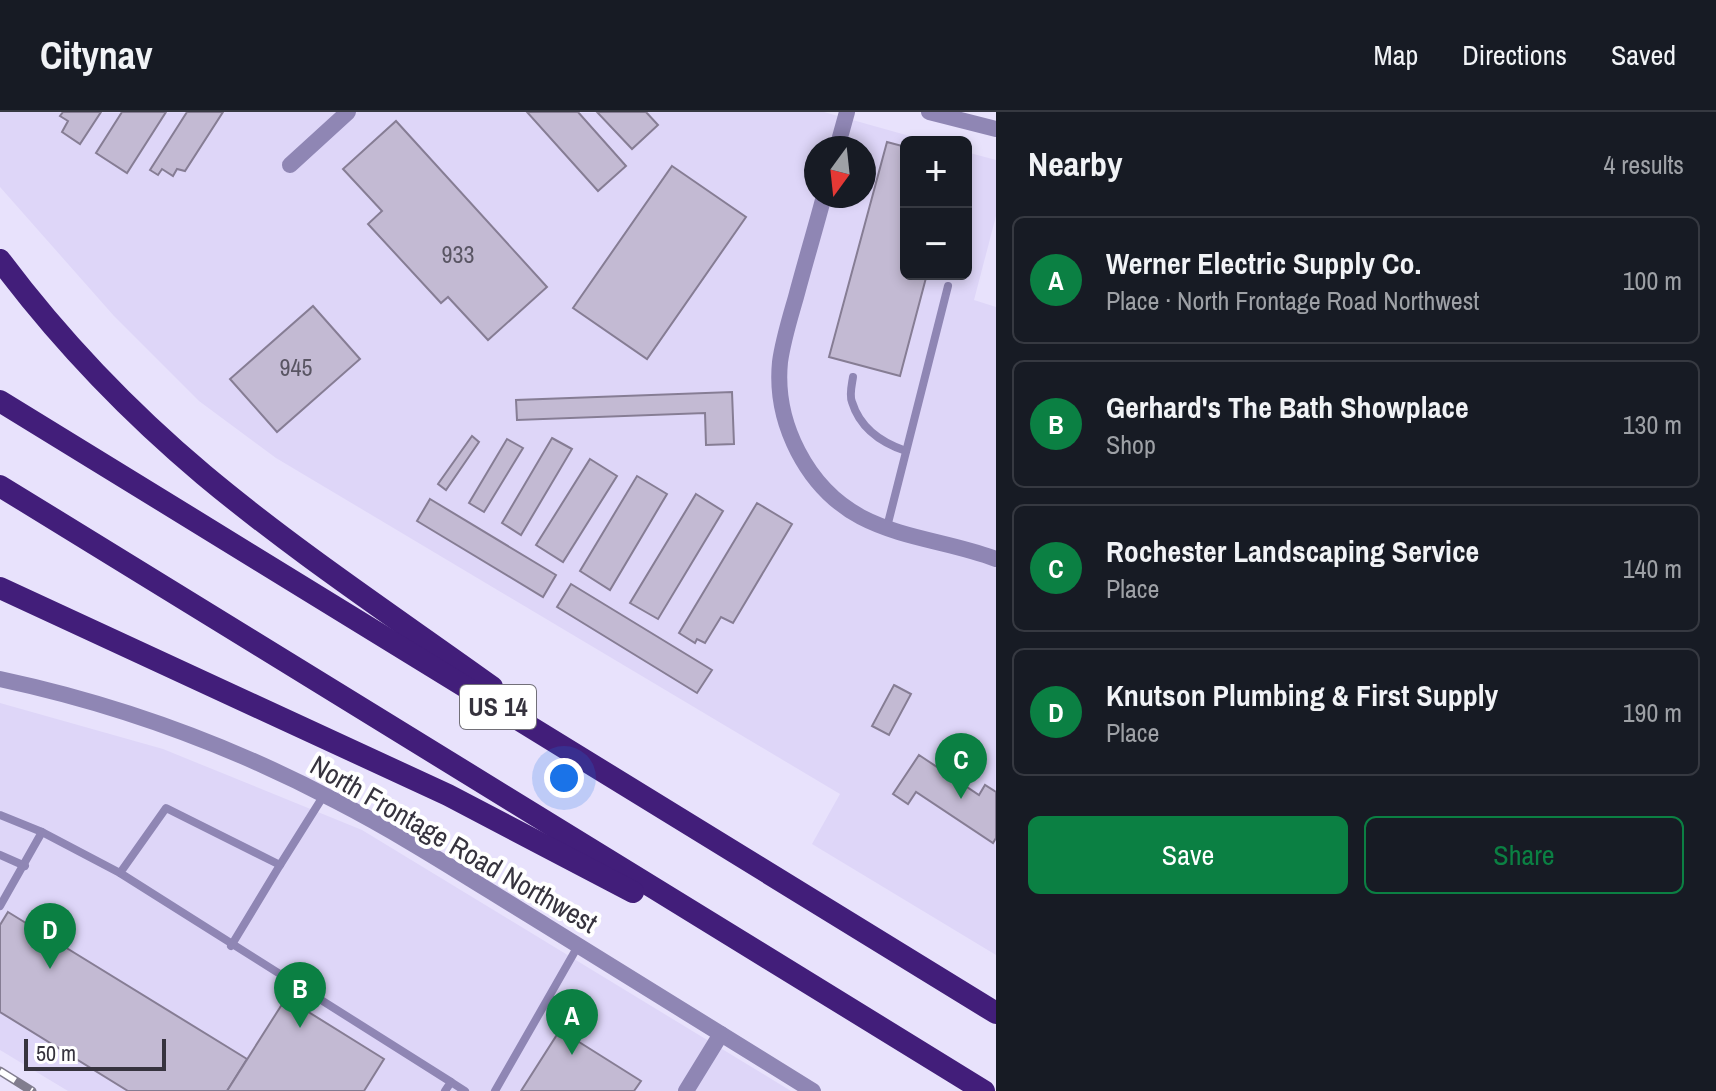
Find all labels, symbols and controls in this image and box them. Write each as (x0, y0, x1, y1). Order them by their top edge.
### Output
text: Citynav (40, 30, 153, 81)
text: Map (1374, 36, 1418, 74)
text: Directions (1462, 36, 1567, 74)
text: Saved (1611, 36, 1676, 74)
north arrow (804, 136, 876, 208)
map controls (900, 136, 972, 280)
button: + (900, 136, 972, 208)
text: Nearby (1028, 141, 1123, 187)
text: 4 results (1603, 147, 1684, 182)
button: − (900, 208, 972, 280)
house number: 933 (442, 238, 474, 270)
text: Werner Electric Supply Co. (1106, 243, 1421, 283)
text: A (1048, 263, 1064, 298)
text: 100 m (1623, 263, 1682, 298)
text: Place · North Frontage Road Northwest (1106, 283, 1479, 318)
house number: 945 (280, 351, 312, 383)
text: Gerhard's The Bath Showplace (1106, 387, 1469, 427)
text: B (1048, 407, 1064, 442)
text: 130 m (1623, 407, 1682, 442)
text: Shop (1106, 427, 1156, 462)
text: Rochester Landscaping Service (1106, 531, 1479, 571)
text: C (1048, 551, 1064, 586)
text: 140 m (1623, 551, 1682, 586)
text: Place (1106, 571, 1159, 606)
text: Knutson Plumbing & First Supply (1106, 675, 1498, 715)
road number: US 14 (460, 685, 536, 729)
text: D (1048, 695, 1064, 730)
text: 190 m (1623, 695, 1682, 730)
text: Place (1106, 715, 1159, 750)
pin: C (935, 733, 987, 799)
street label: North Frontage Road Northwest (304, 746, 604, 942)
your location (544, 758, 584, 798)
button: Save (1028, 816, 1348, 894)
button: Share (1364, 816, 1684, 894)
pin: D (24, 903, 76, 969)
pin: B (274, 962, 326, 1028)
pin: A (546, 989, 598, 1055)
scale bar (24, 1035, 166, 1071)
text: 50 m (36, 1038, 76, 1068)

